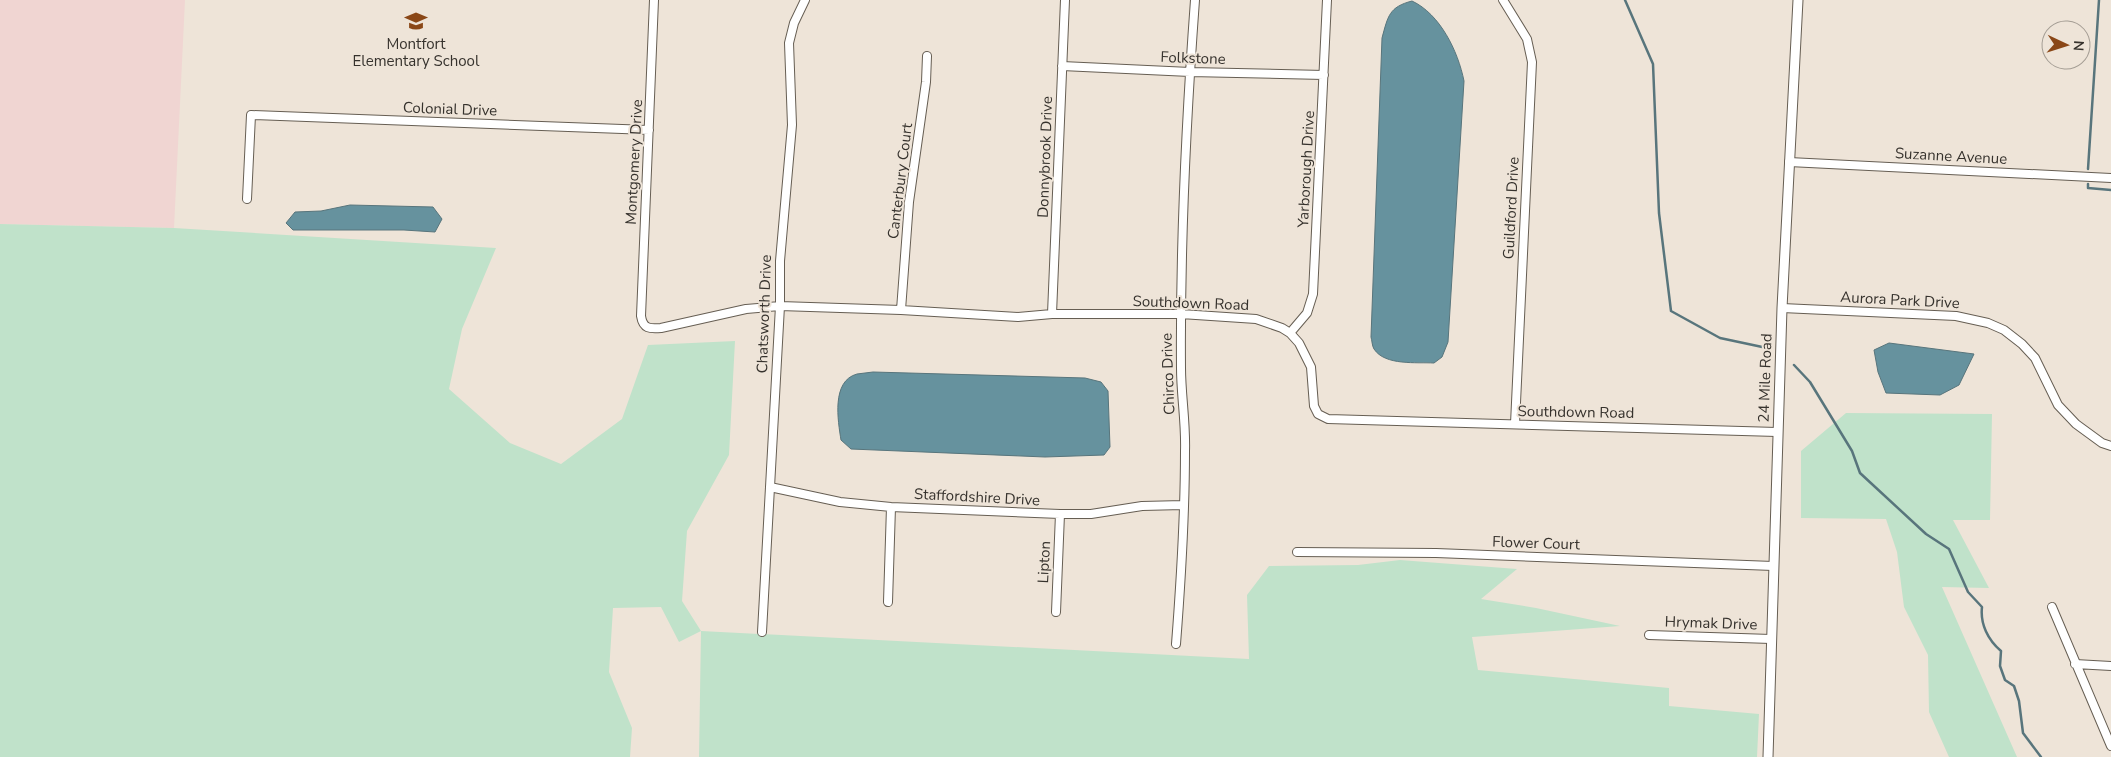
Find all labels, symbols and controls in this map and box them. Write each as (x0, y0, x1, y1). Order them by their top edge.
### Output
school or university icon: Montfort Elementary School (403, 8, 429, 34)
north arrow (2041, 20, 2091, 70)
place label: Montfort Elementary School (353, 34, 480, 71)
text: N (2069, 40, 2088, 52)
street label: Folkstone (1160, 47, 1226, 69)
street label: Donnybrook Drive (1033, 96, 1057, 218)
street label: Colonial Drive (402, 97, 498, 121)
street label: Montgomery Drive (621, 99, 647, 225)
street label: Yarborough Drive (1293, 110, 1319, 229)
street label: Canterbury Court (883, 121, 917, 240)
street label: Suzanne Avenue (1894, 143, 2008, 169)
street label: Guildford Drive (1498, 156, 1524, 260)
street label: Chatsworth Drive (752, 254, 776, 374)
street label: Aurora Park Drive (1840, 287, 1960, 313)
street label: Southdown Road (1132, 291, 1250, 315)
street label: Chirco Drive (1157, 333, 1179, 415)
street label: 24 Mile Road (1753, 333, 1777, 423)
street label: Southdown Road (1518, 401, 1634, 423)
street label: Staffordshire Drive (913, 484, 1041, 510)
street label: Flower Court (1492, 531, 1581, 555)
street label: Lipton (1033, 540, 1055, 584)
street label: Hrymak Drive (1664, 611, 1758, 635)

